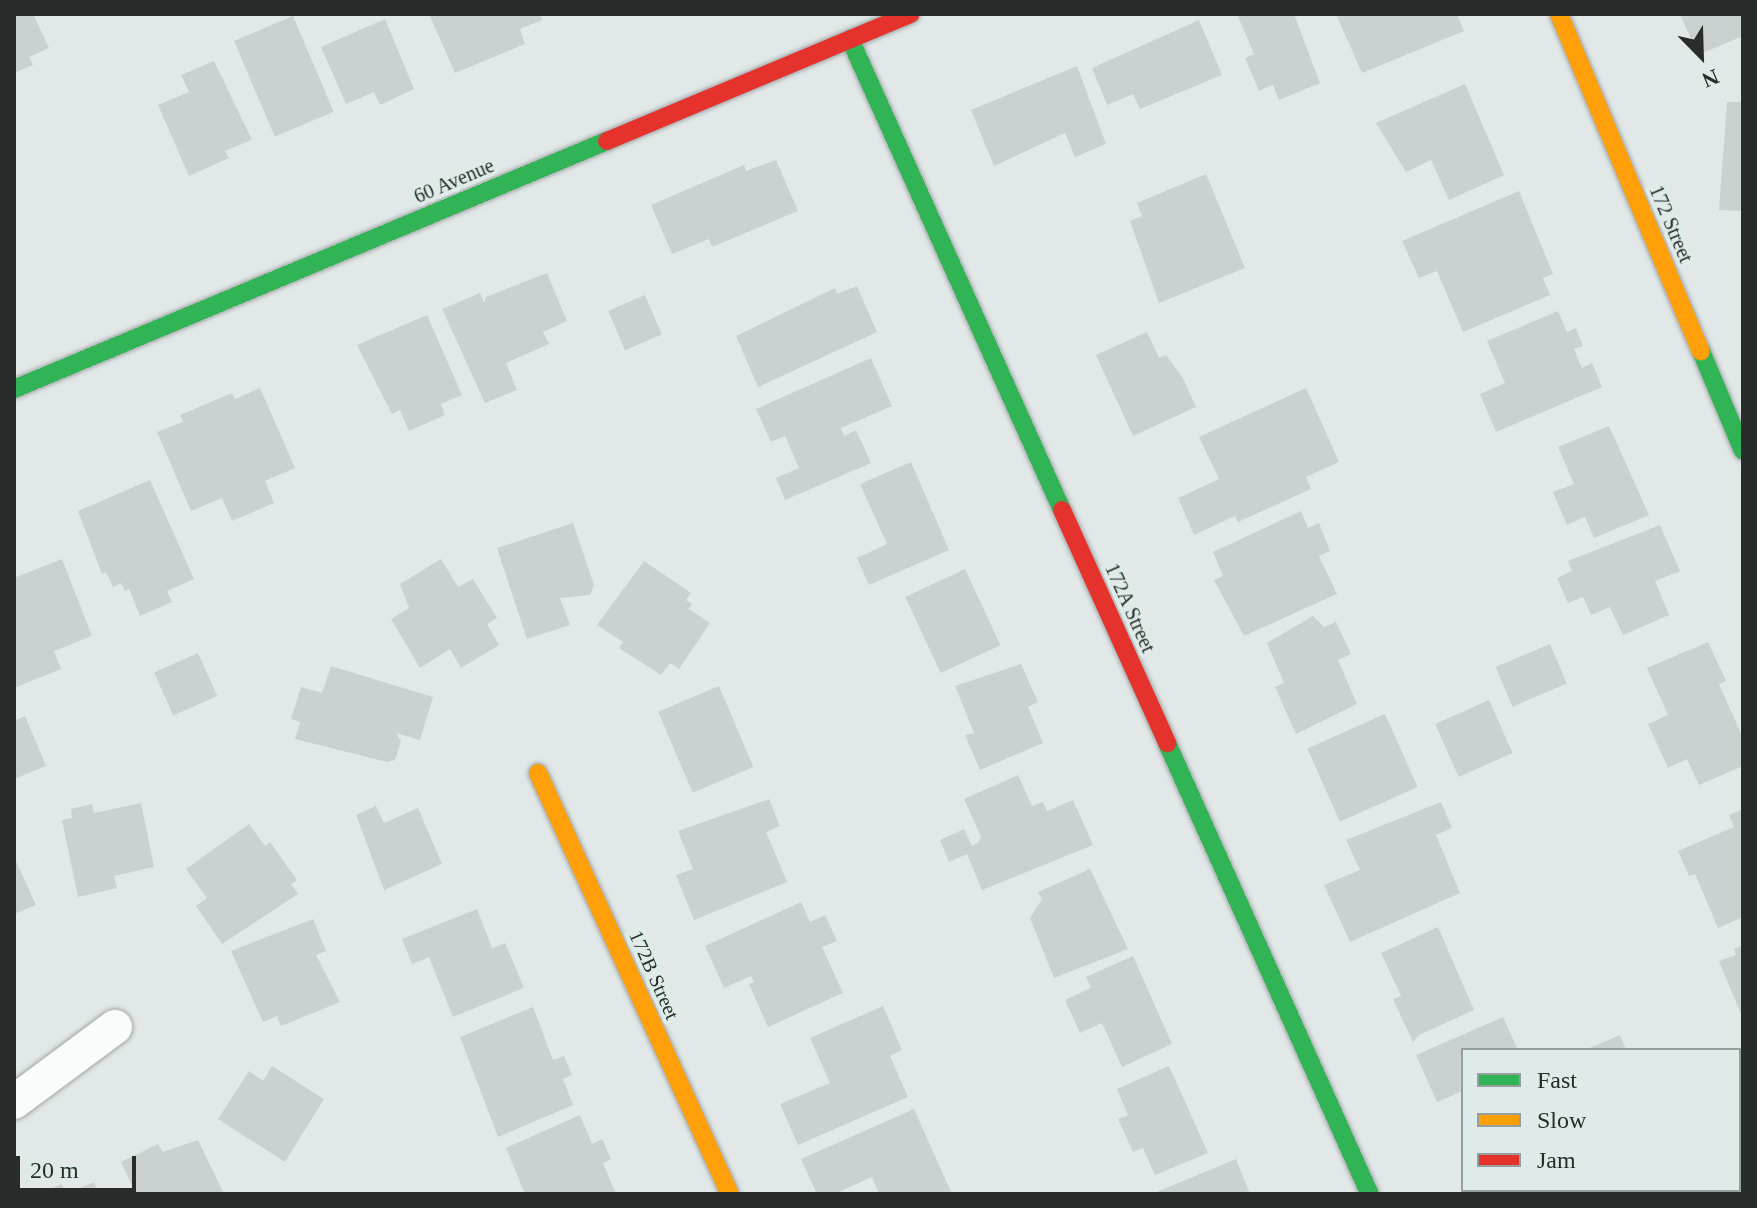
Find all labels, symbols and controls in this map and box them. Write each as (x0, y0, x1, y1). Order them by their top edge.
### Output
north arrow (1661, 16, 1741, 96)
text: N (1698, 64, 1723, 93)
street label: 60 Avenue (410, 153, 498, 209)
street label: 172 Street (1644, 182, 1698, 266)
street label: 172A Street (1099, 559, 1161, 657)
street label: 172B Street (624, 927, 684, 1023)
legend (1461, 1048, 1741, 1192)
text: Fast (1537, 1067, 1577, 1093)
text: Slow (1537, 1107, 1586, 1133)
scale bar (20, 1140, 140, 1190)
text: Jam (1537, 1147, 1576, 1173)
text: 20 m (30, 1157, 79, 1183)

